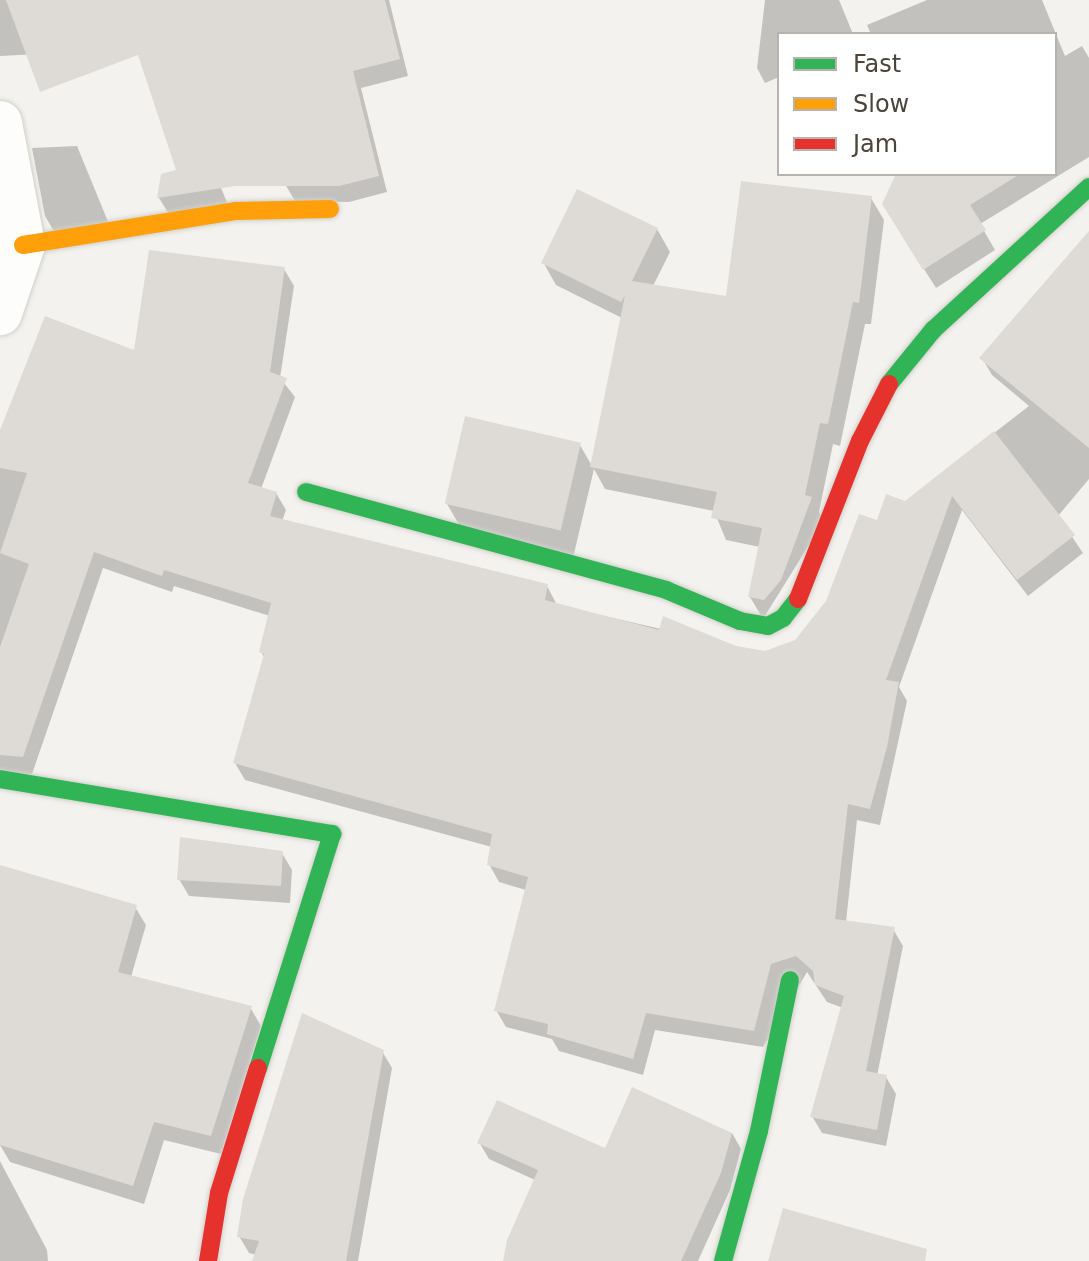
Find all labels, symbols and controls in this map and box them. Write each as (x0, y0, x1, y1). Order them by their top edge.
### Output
legend (777, 32, 1057, 176)
text: Fast (853, 50, 901, 78)
text: Slow (853, 90, 909, 118)
text: Jam (853, 130, 898, 158)

